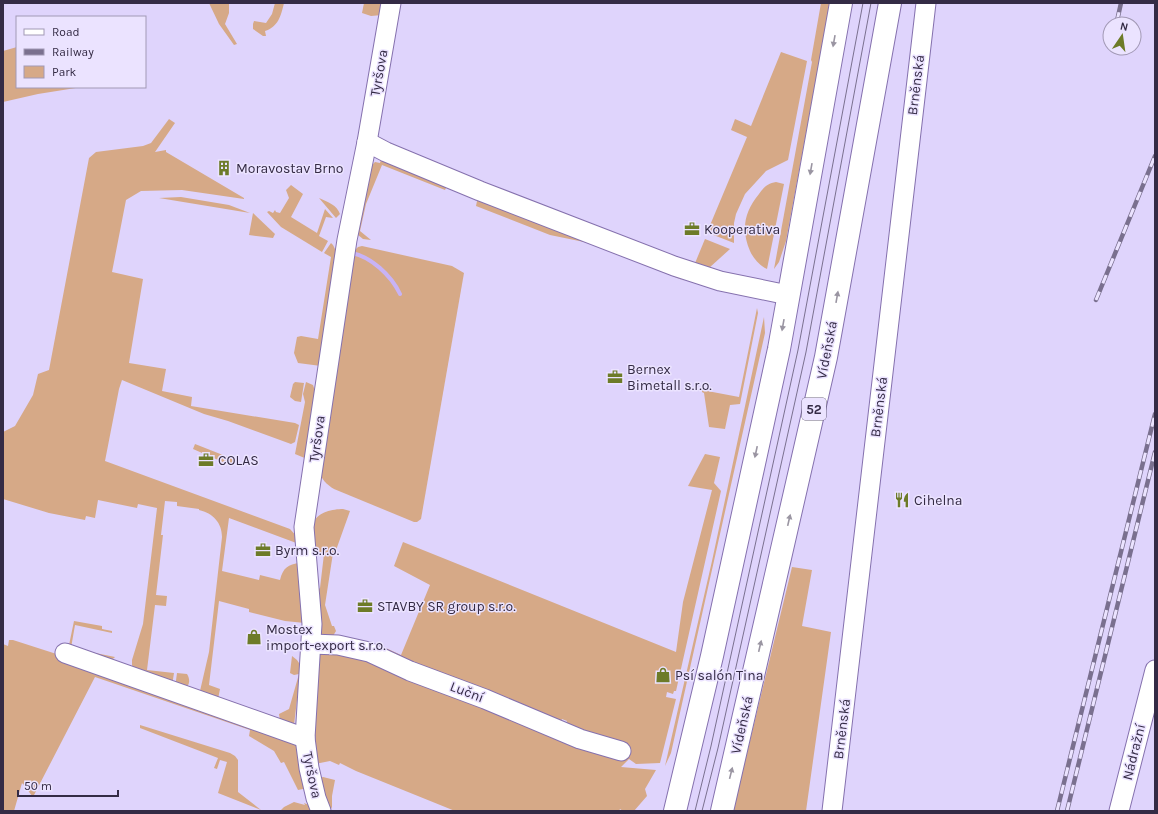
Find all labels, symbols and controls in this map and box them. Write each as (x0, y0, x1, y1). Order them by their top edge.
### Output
legend (16, 16, 146, 88)
north arrow (1102, 16, 1142, 56)
text: N (1119, 20, 1129, 34)
text: Road (52, 25, 80, 39)
one-way arrow (831, 35, 837, 47)
text: Railway (52, 45, 94, 59)
street label: Tyršova (367, 48, 391, 98)
street label: Brněnská (904, 54, 928, 116)
text: Park (52, 65, 77, 79)
building icon: Moravostav Brno (215, 159, 233, 177)
place label: Moravostav Brno (236, 160, 344, 177)
one-way arrow (808, 163, 814, 175)
office icon: Kooperativa (683, 220, 701, 238)
place label: Kooperativa (704, 221, 780, 238)
one-way arrow (834, 291, 840, 303)
one-way arrow (780, 319, 786, 331)
street label: Vídeňská (813, 319, 841, 381)
place label: Bernex Bimetall s.r.o. (627, 361, 712, 394)
office icon: Bernex Bimetall s.r.o. (606, 368, 624, 386)
street label: Brněnská (867, 376, 891, 438)
road number: 52 (802, 398, 826, 420)
street label: Tyršova (305, 414, 329, 464)
one-way arrow (753, 446, 759, 458)
office icon: COLAS (197, 451, 215, 469)
place label: COLAS (218, 452, 259, 469)
restaurant icon: Cihelna (893, 491, 911, 509)
place label: Cihelna (914, 492, 962, 509)
one-way arrow (786, 514, 792, 526)
office icon: Byrm s.r.o. (254, 541, 272, 559)
place label: Byrm s.r.o. (275, 542, 340, 559)
office icon: STAVBY SR group s.r.o. (356, 597, 374, 615)
place label: STAVBY SR group s.r.o. (377, 598, 516, 615)
place label: Mostex import-export s.r.o. (266, 621, 386, 654)
shop icon: Mostex import-export s.r.o. (245, 628, 263, 646)
one-way arrow (757, 640, 763, 652)
shop icon: Psí salón Tina (654, 666, 672, 684)
place label: Psí salón Tina (675, 667, 763, 684)
street label: Luční (448, 678, 487, 706)
street label: Vídeňská (727, 694, 757, 756)
street label: Brněnská (830, 698, 854, 760)
street label: Nádražní (1119, 721, 1149, 782)
street label: Tyršova (299, 750, 325, 800)
one-way arrow (728, 767, 734, 779)
scale bar (18, 772, 118, 798)
text: 50 m (24, 779, 52, 793)

